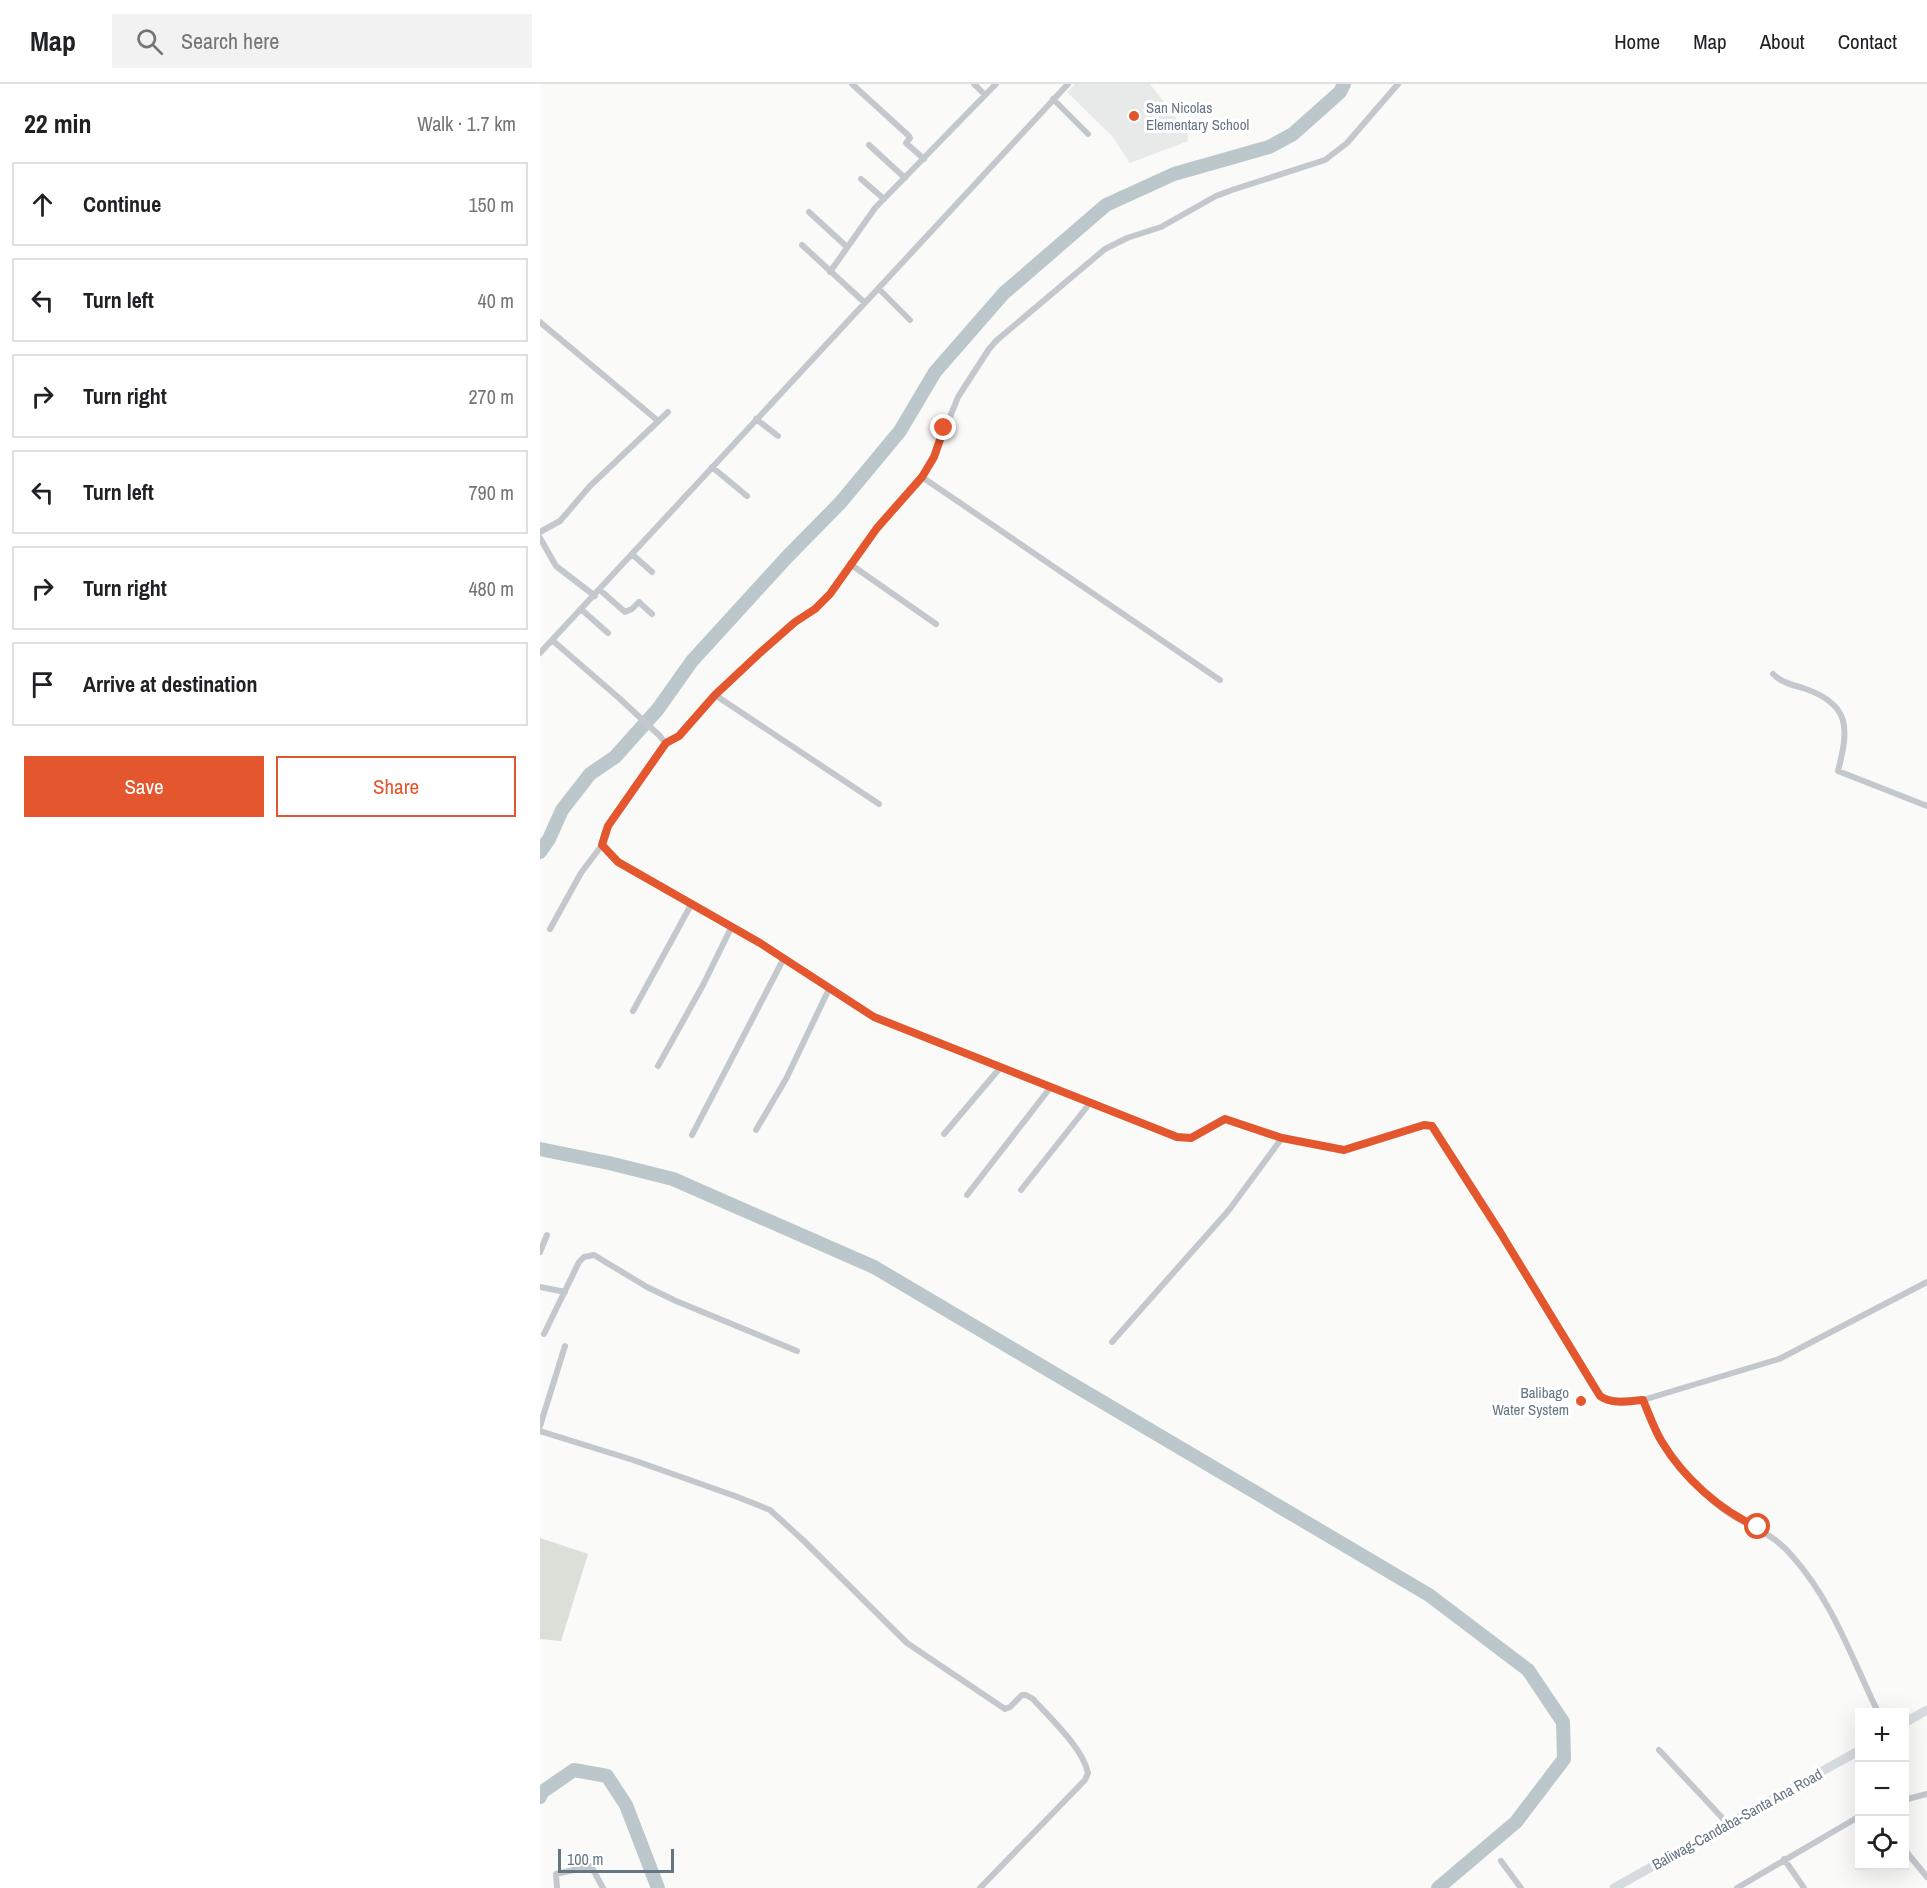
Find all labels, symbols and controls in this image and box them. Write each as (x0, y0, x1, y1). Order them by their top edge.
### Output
search box (112, 14, 532, 68)
text: Map (30, 22, 76, 60)
icon: search (133, 25, 166, 58)
text: Search here (181, 26, 279, 56)
text: Home (1614, 27, 1660, 56)
text: Map (1693, 27, 1727, 56)
text: About (1760, 27, 1805, 56)
text: Contact (1838, 27, 1897, 56)
place label: San Nicolas Elementary School (1146, 97, 1249, 135)
text: 22 min (24, 106, 92, 141)
marker: San Nicolas Elementary School (1127, 109, 1141, 123)
text: Walk · 1.7 km (417, 110, 516, 137)
icon: ahead (26, 188, 59, 221)
text: Continue (83, 189, 161, 219)
text: 150 m (468, 191, 514, 218)
icon: left (26, 284, 59, 317)
text: Turn left (83, 285, 154, 315)
text: 40 m (478, 287, 514, 314)
icon: right (26, 380, 59, 413)
text: Turn right (83, 381, 167, 411)
text: 270 m (468, 383, 514, 410)
route end (930, 414, 956, 440)
icon: left (26, 476, 59, 509)
text: Turn left (83, 477, 154, 507)
text: 790 m (468, 479, 514, 506)
icon: right (26, 572, 59, 605)
text: Turn right (83, 573, 167, 603)
text: 480 m (468, 575, 514, 602)
icon: arrive (26, 668, 59, 701)
text: Arrive at destination (83, 669, 257, 699)
button: Save (24, 756, 264, 817)
button: Share (276, 756, 516, 817)
place label: Balibago Water System (1492, 1382, 1569, 1420)
marker: Balibago Water System (1574, 1394, 1588, 1408)
route start (1744, 1513, 1770, 1539)
map controls (1855, 1708, 1909, 1870)
button: + (1855, 1708, 1909, 1762)
button: − (1855, 1762, 1909, 1816)
street label: Baliwag-Candaba-Santa Ana Road (1648, 1763, 1826, 1875)
button: locate (1855, 1816, 1909, 1870)
scale bar (558, 1846, 674, 1874)
text: 100 m (567, 1848, 603, 1870)

